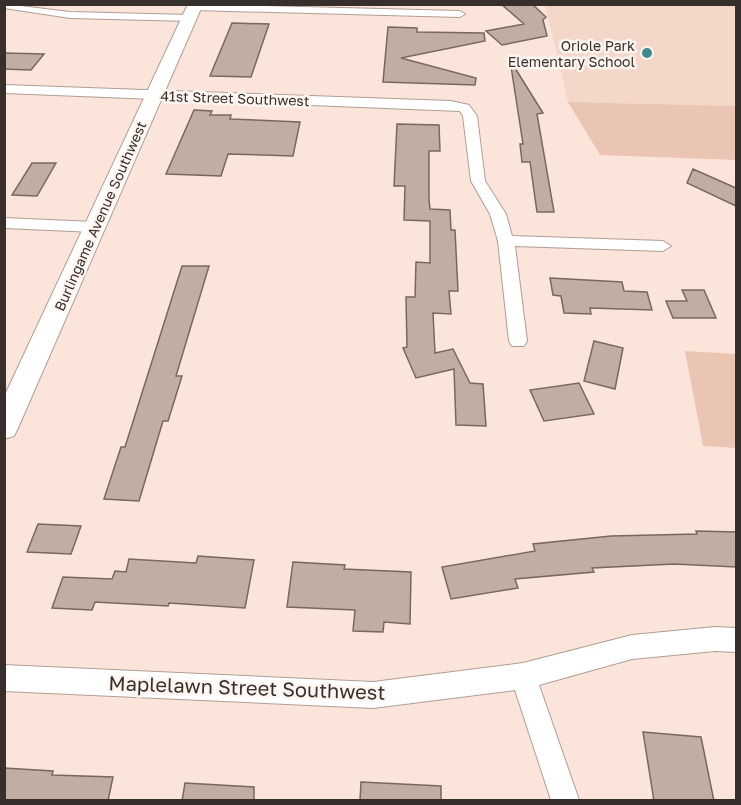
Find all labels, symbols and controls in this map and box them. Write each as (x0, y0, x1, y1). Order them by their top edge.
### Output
place label: Oriole Park Elementary School (508, 37, 635, 70)
marker: Oriole Park Elementary School (640, 46, 654, 60)
street label: 41st Street Southwest (160, 87, 310, 109)
street label: Burlingame Avenue Southwest (50, 119, 150, 313)
street label: Maplelawn Street Southwest (108, 670, 386, 704)

